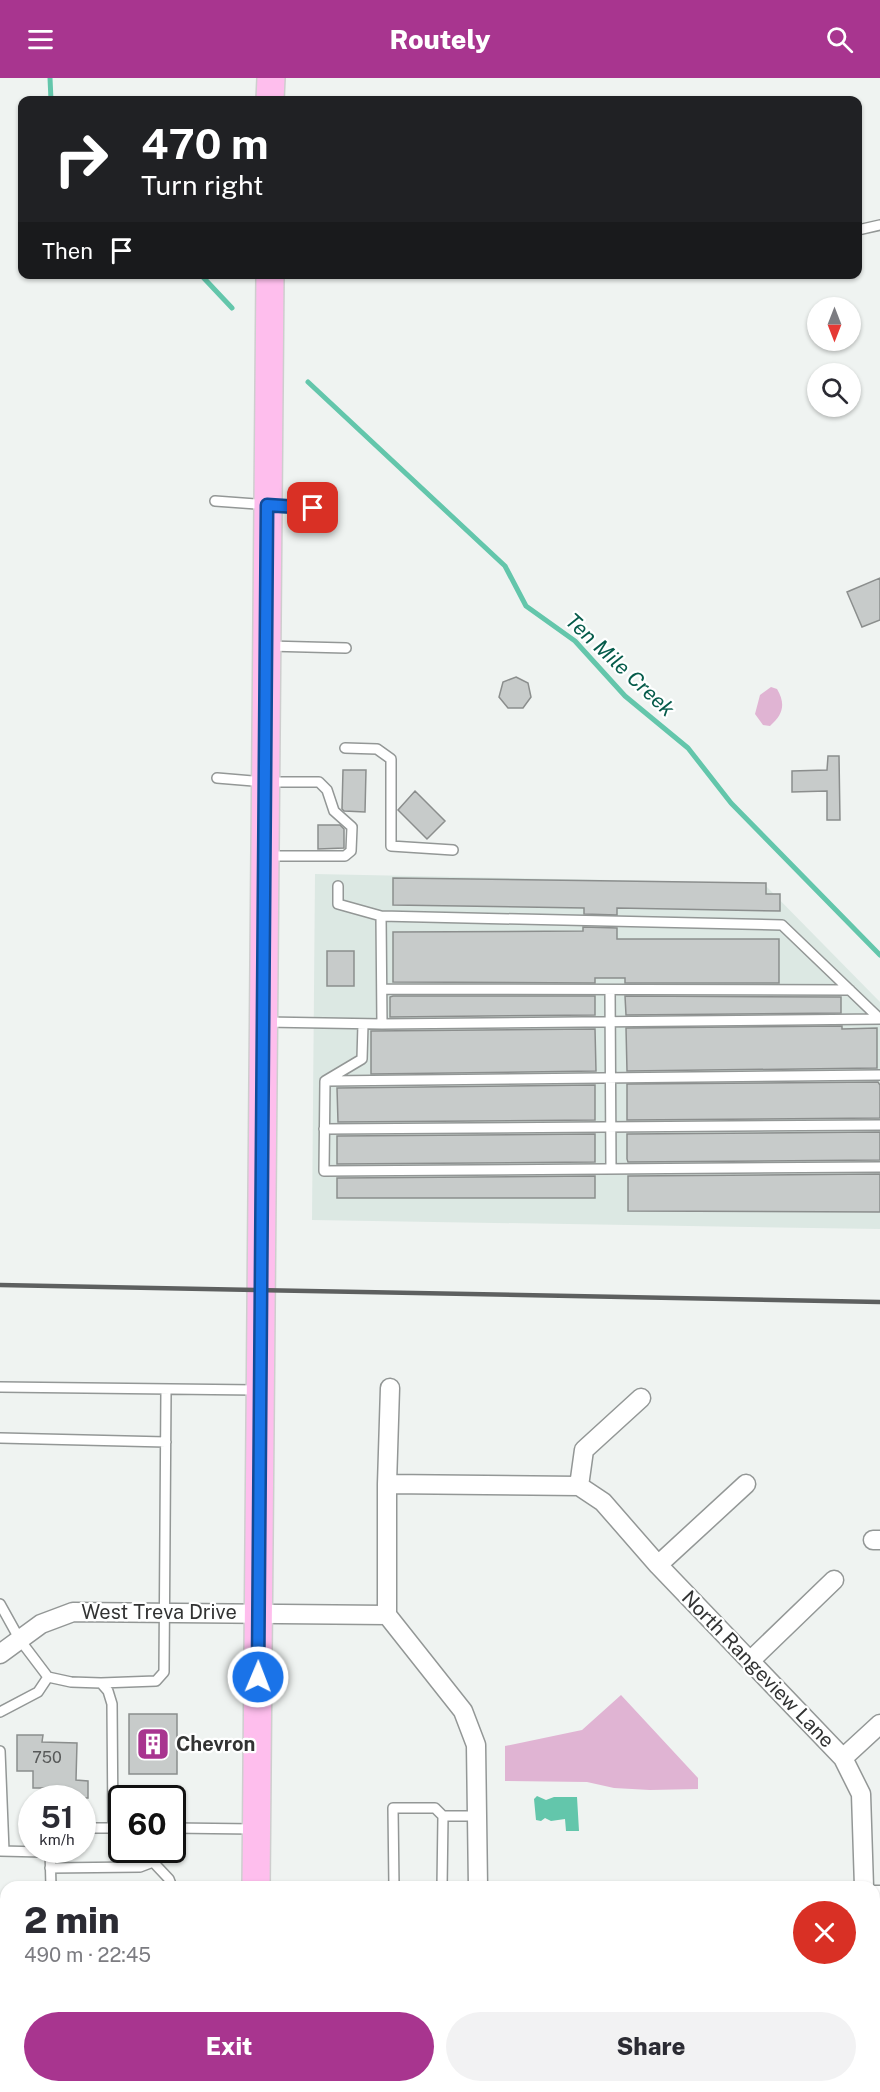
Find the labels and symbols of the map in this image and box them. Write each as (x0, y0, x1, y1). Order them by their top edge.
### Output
north arrow (807, 297, 861, 351)
pin (287, 482, 338, 533)
water label: Ten Mile Creek (561, 608, 681, 722)
street label: North Rangeview Lane (677, 1586, 839, 1752)
street label: West Treva Drive (81, 1600, 237, 1624)
position arrow (226, 1645, 290, 1709)
building icon: Chevron (135, 1726, 171, 1762)
place label: Chevron (176, 1732, 255, 1756)
house number: 750 (32, 1748, 62, 1767)
speed limit sign: 60 (108, 1785, 186, 1863)

